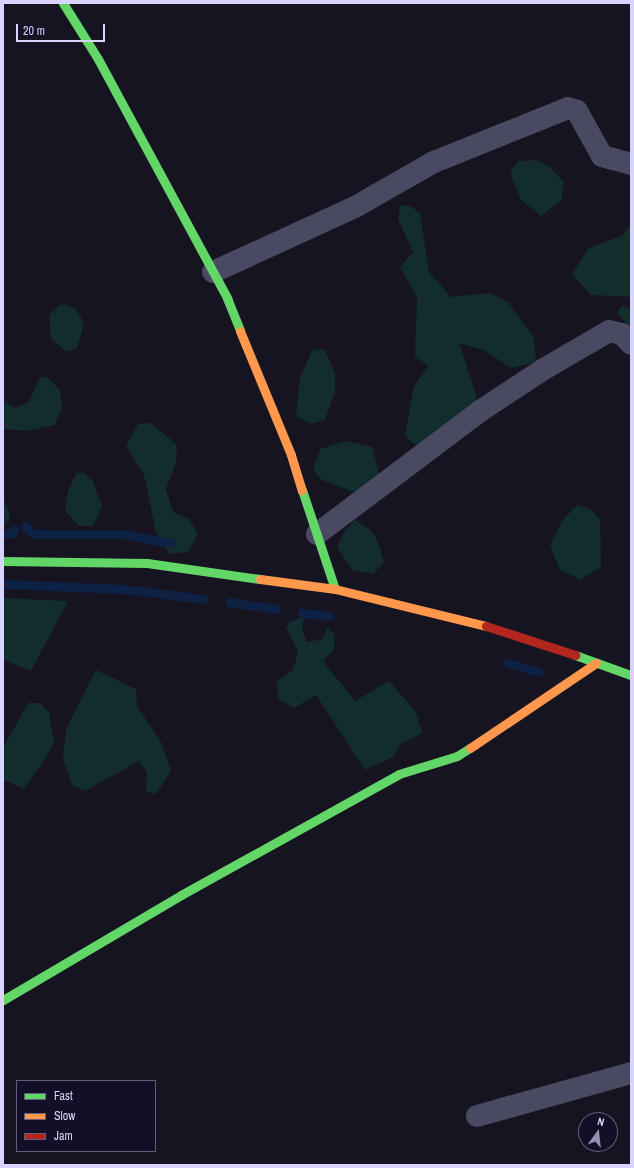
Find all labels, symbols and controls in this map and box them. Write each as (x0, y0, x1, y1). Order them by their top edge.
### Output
scale bar (18, 16, 107, 42)
text: 20 m (23, 23, 45, 39)
legend (16, 1080, 156, 1152)
text: Fast (54, 1088, 73, 1104)
text: Slow (54, 1108, 75, 1124)
north arrow (578, 1112, 618, 1152)
text: N (596, 1114, 606, 1129)
text: Jam (54, 1128, 73, 1144)

